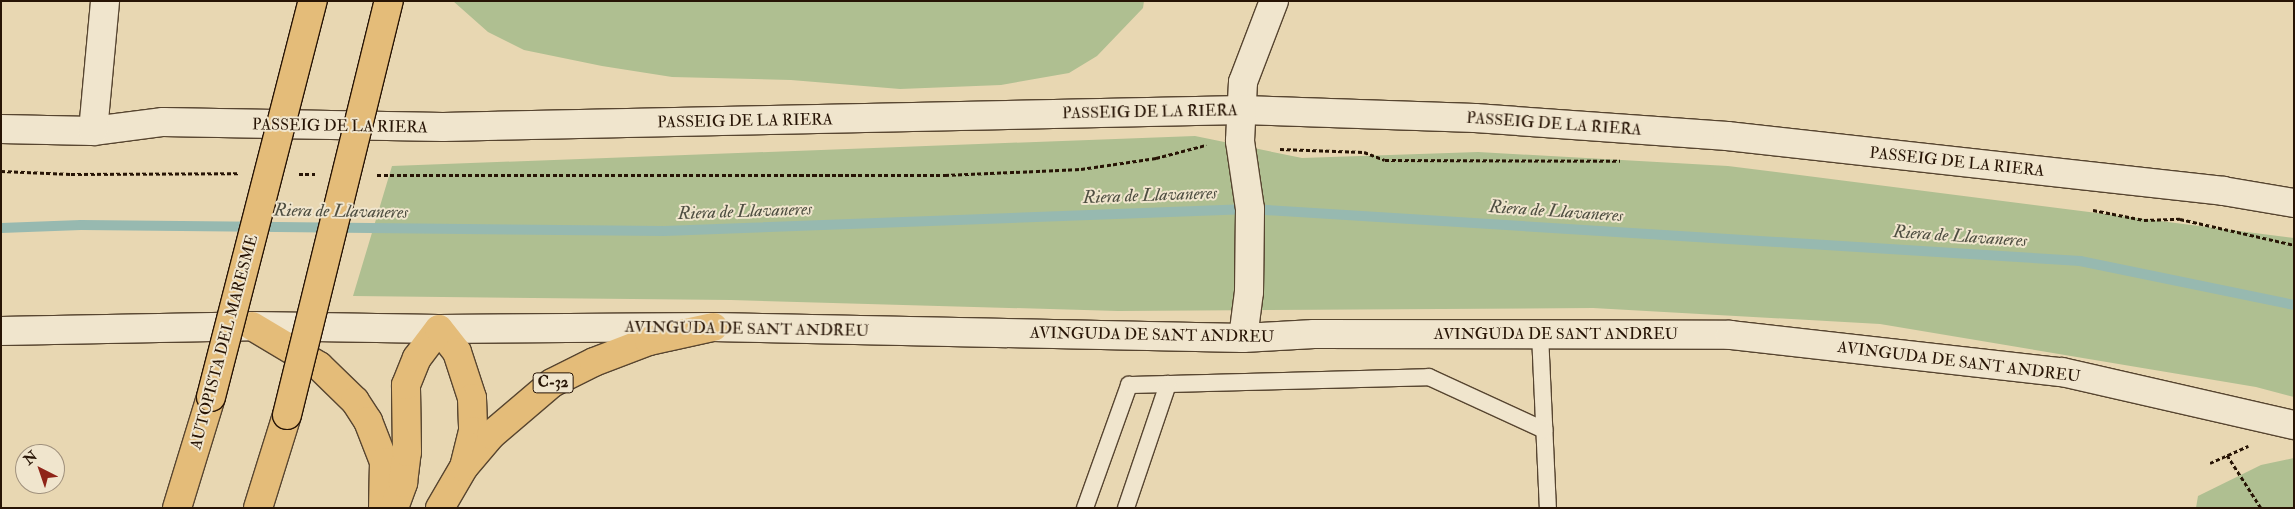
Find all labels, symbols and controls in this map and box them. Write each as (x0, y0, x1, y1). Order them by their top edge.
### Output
street label: PASSEIG DE LA RIERA (1062, 101, 1238, 123)
street label: PASSEIG DE LA RIERA (1466, 108, 1642, 140)
street label: PASSEIG DE LA RIERA (657, 110, 833, 132)
street label: PASSEIG DE LA RIERA (252, 115, 428, 137)
street label: PASSEIG DE LA RIERA (1869, 143, 2045, 181)
water label: Riera de Llavaneres (1083, 183, 1217, 209)
water label: Riera de Llavaneres (1488, 197, 1624, 227)
water label: Riera de Llavaneres (678, 199, 812, 225)
water label: Riera de Llavaneres (274, 200, 408, 224)
water label: Riera de Llavaneres (1892, 222, 2028, 252)
street label: AUTOPISTA DEL MARESME (186, 233, 262, 451)
street label: AVINGUDA DE SANT ANDREU (625, 317, 869, 341)
street label: AVINGUDA DE SANT ANDREU (1030, 323, 1274, 347)
street label: AVINGUDA DE SANT ANDREU (1434, 324, 1678, 344)
street label: AVINGUDA DE SANT ANDREU (1837, 338, 2081, 386)
road number: C-32 (532, 370, 574, 396)
north arrow (15, 444, 65, 494)
text: N (20, 448, 41, 469)

